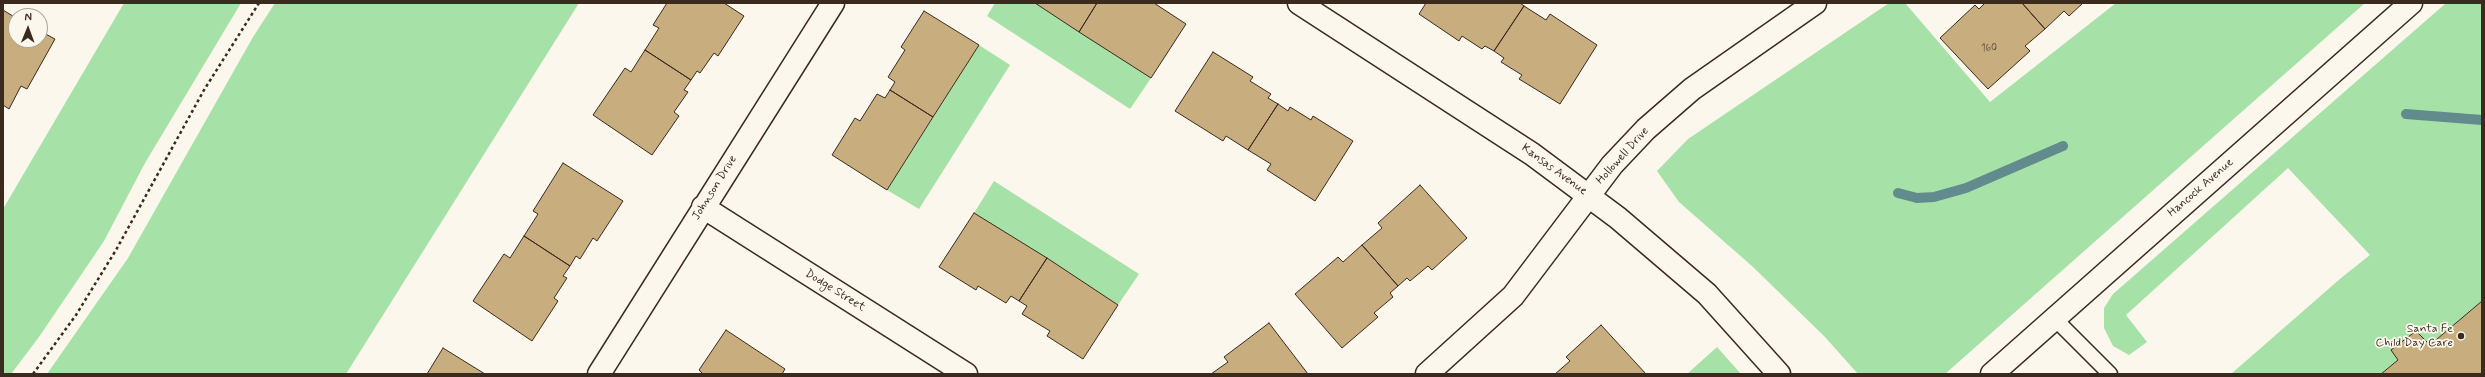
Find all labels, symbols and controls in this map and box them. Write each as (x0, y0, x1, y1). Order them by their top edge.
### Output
north arrow (8, 8, 48, 48)
text: N (24, 10, 32, 24)
house number: 160 (1981, 43, 1997, 55)
street label: Hollowell Drive (1594, 124, 1652, 188)
street label: Kansas Avenue (1518, 141, 1590, 199)
street label: Johnson Drive (689, 153, 741, 223)
street label: Hancock Avenue (2165, 155, 2237, 221)
street label: Dodge Street (802, 267, 868, 315)
place label: Santa Fe Child Day Care (2375, 322, 2453, 350)
marker: Santa Fe Child Day Care (2456, 331, 2466, 341)

